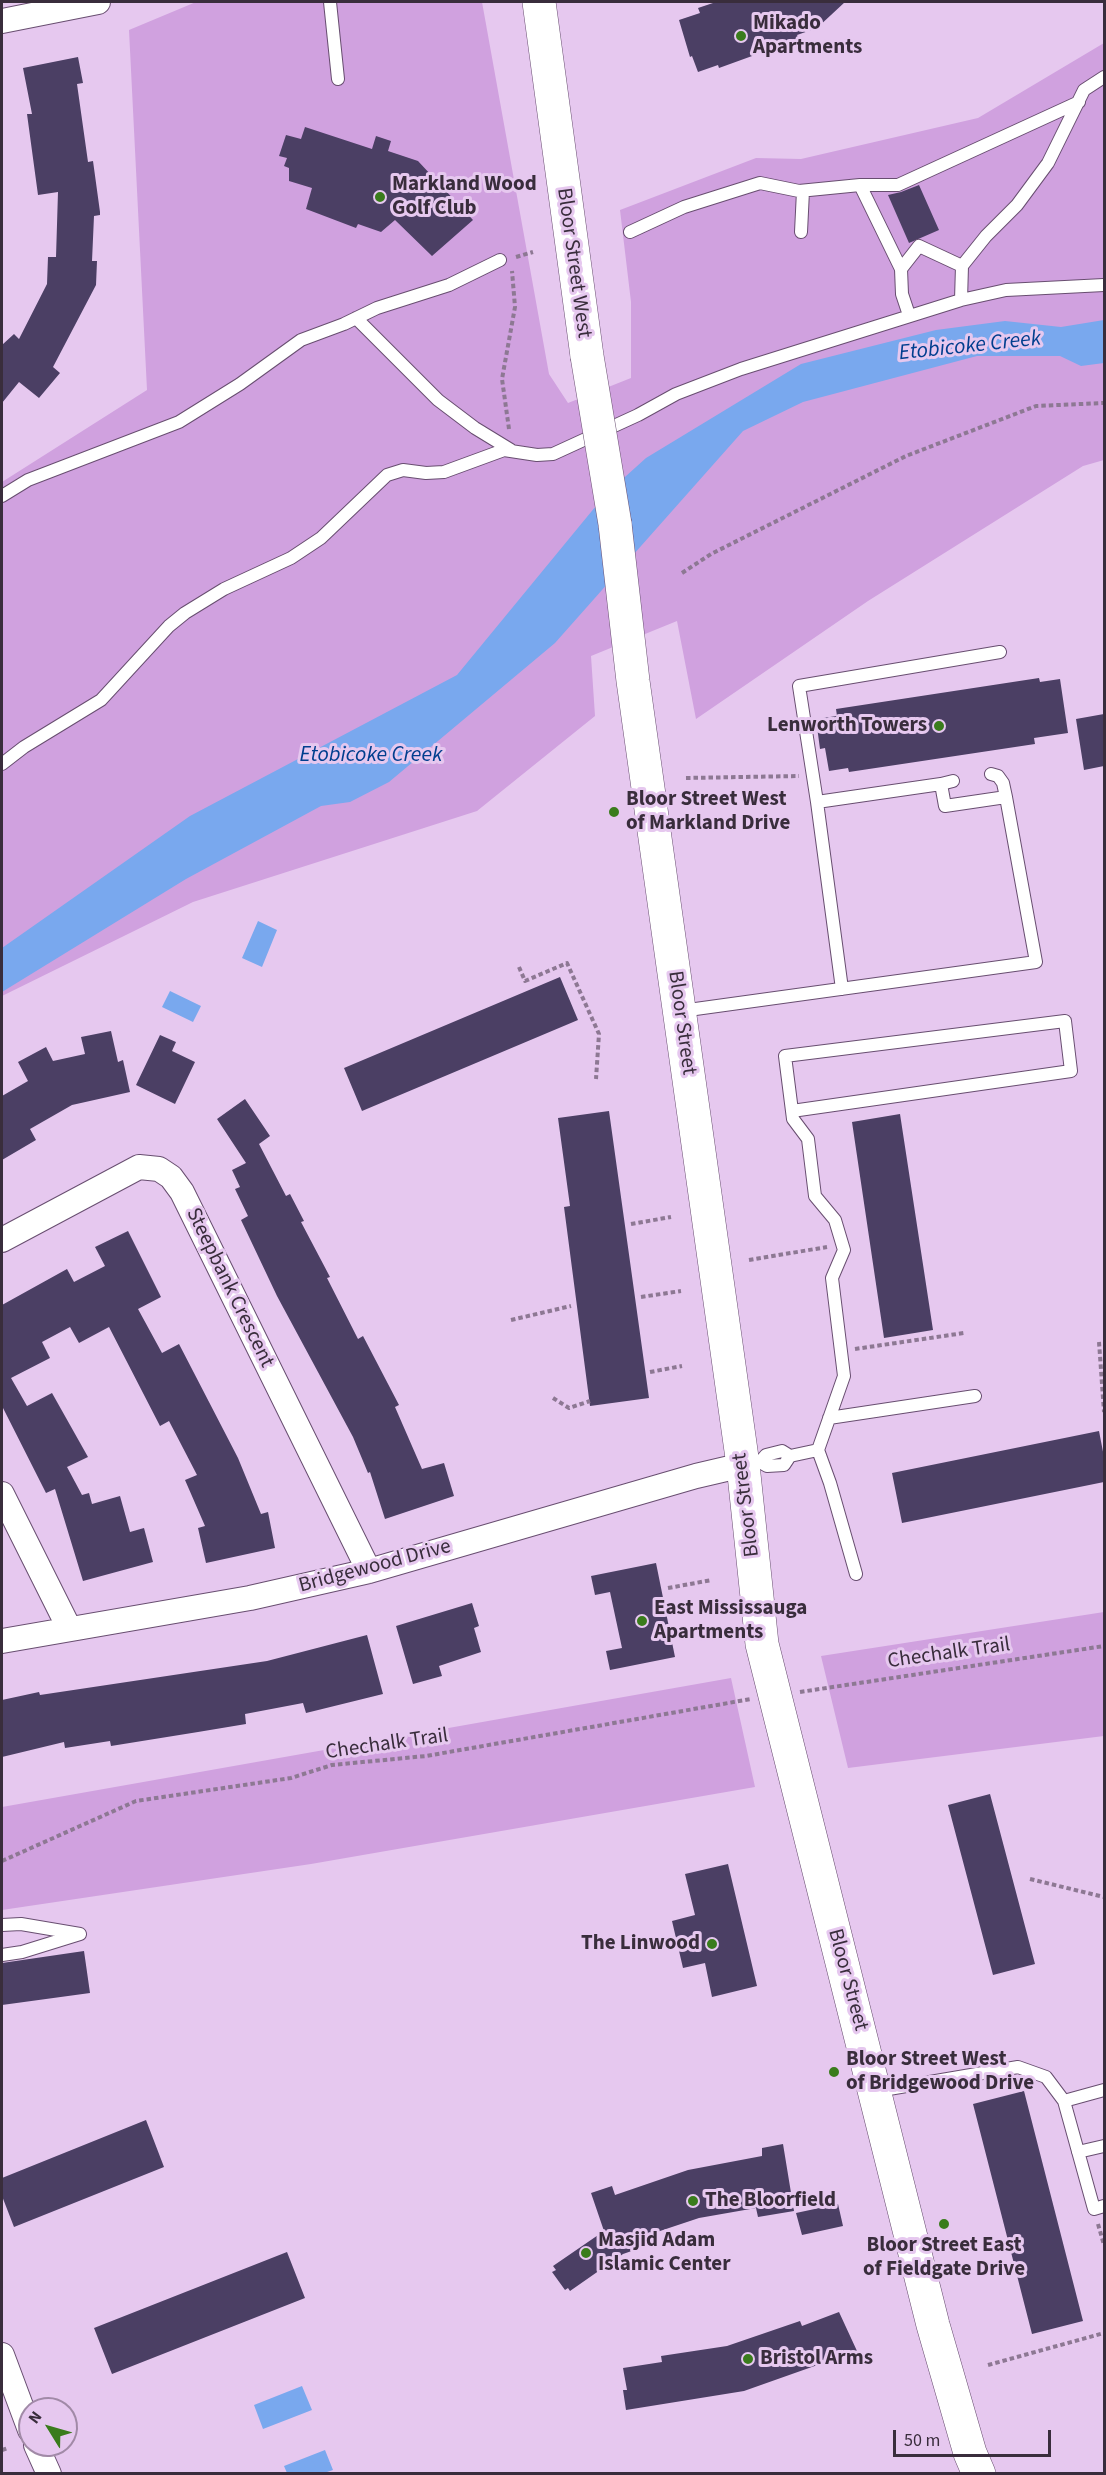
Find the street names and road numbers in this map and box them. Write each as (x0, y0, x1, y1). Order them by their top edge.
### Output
street label: Bloor Street West (550, 186, 596, 340)
street label: Bloor Street (661, 969, 701, 1077)
street label: Steepbank Crescent (179, 1204, 279, 1372)
street label: Bloor Street (728, 1452, 766, 1558)
street label: Bridgewood Drive (296, 1535, 454, 1599)
street label: Chechalk Trail (886, 1633, 1012, 1675)
street label: Chechalk Trail (324, 1724, 450, 1766)
street label: Bloor Street (821, 1926, 873, 2034)

